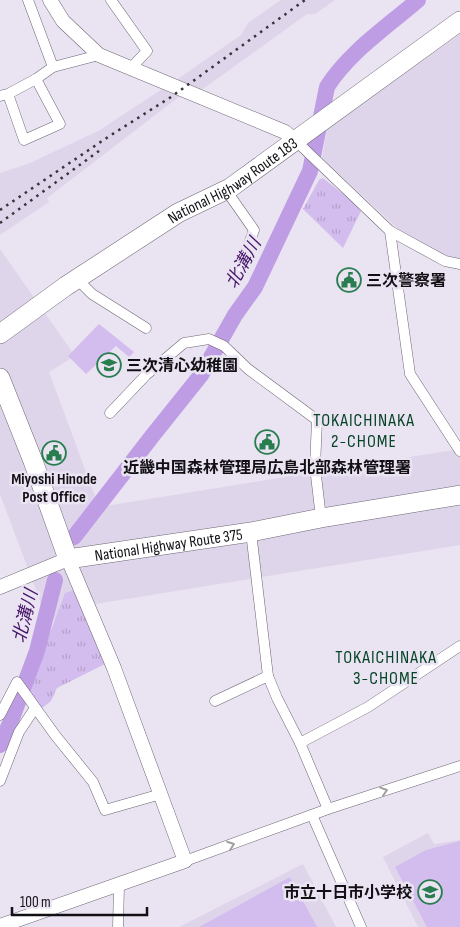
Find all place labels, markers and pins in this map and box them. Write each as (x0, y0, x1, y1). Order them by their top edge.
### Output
public building icon: 三次警察署 (336, 267, 362, 293)
place label: 三次警察署 (366, 272, 446, 291)
school or university icon: 三次清心幼稚園 (96, 352, 122, 378)
place label: 三次清心幼稚園 (126, 357, 238, 376)
public building icon: 近畿中国森林管理局広島北部森林管理署 (254, 429, 280, 455)
public building icon: Miyoshi Hinode Post Office (41, 440, 67, 466)
place label: 近畿中国森林管理局広島北部森林管理署 (123, 459, 411, 478)
place label: Miyoshi Hinode Post Office (11, 470, 97, 507)
school or university icon: 市立十日市小学校 (417, 879, 443, 905)
place label: 市立十日市小学校 (284, 884, 412, 903)

